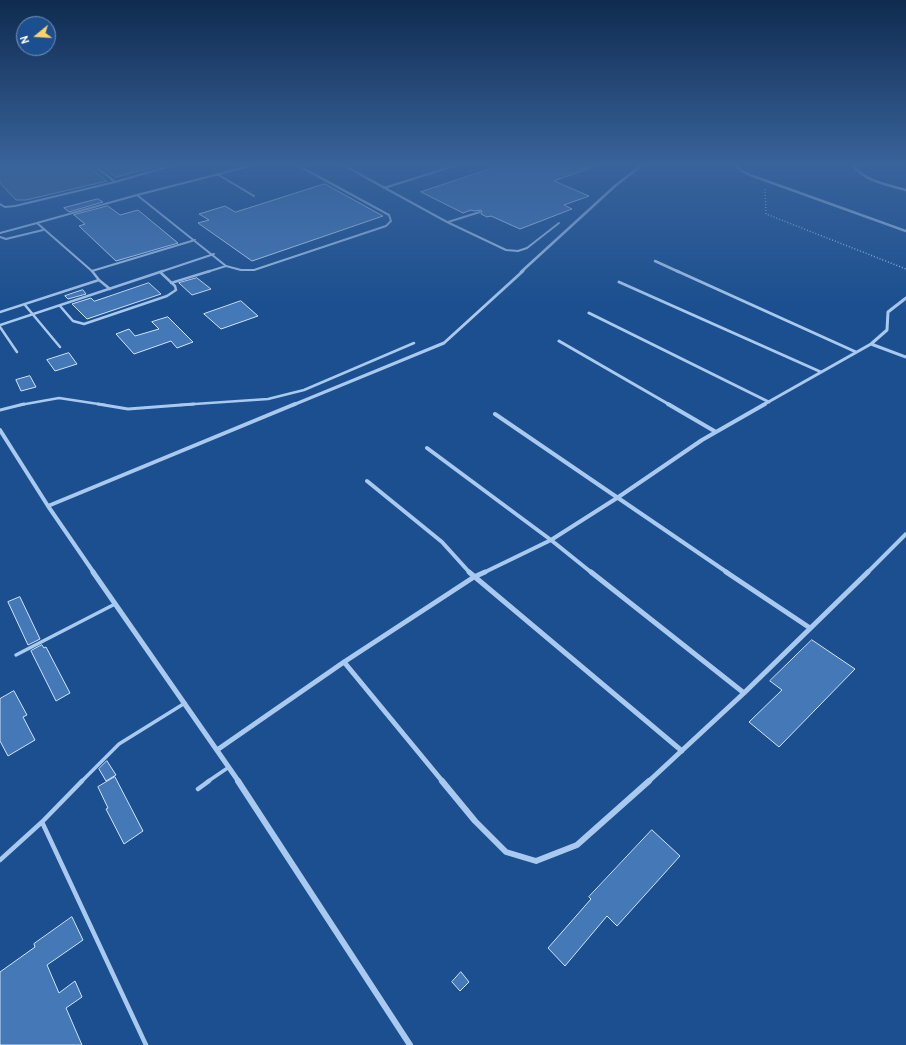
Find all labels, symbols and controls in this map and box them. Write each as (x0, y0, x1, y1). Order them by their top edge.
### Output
north arrow (16, 16, 56, 56)
text: N (18, 33, 33, 45)

